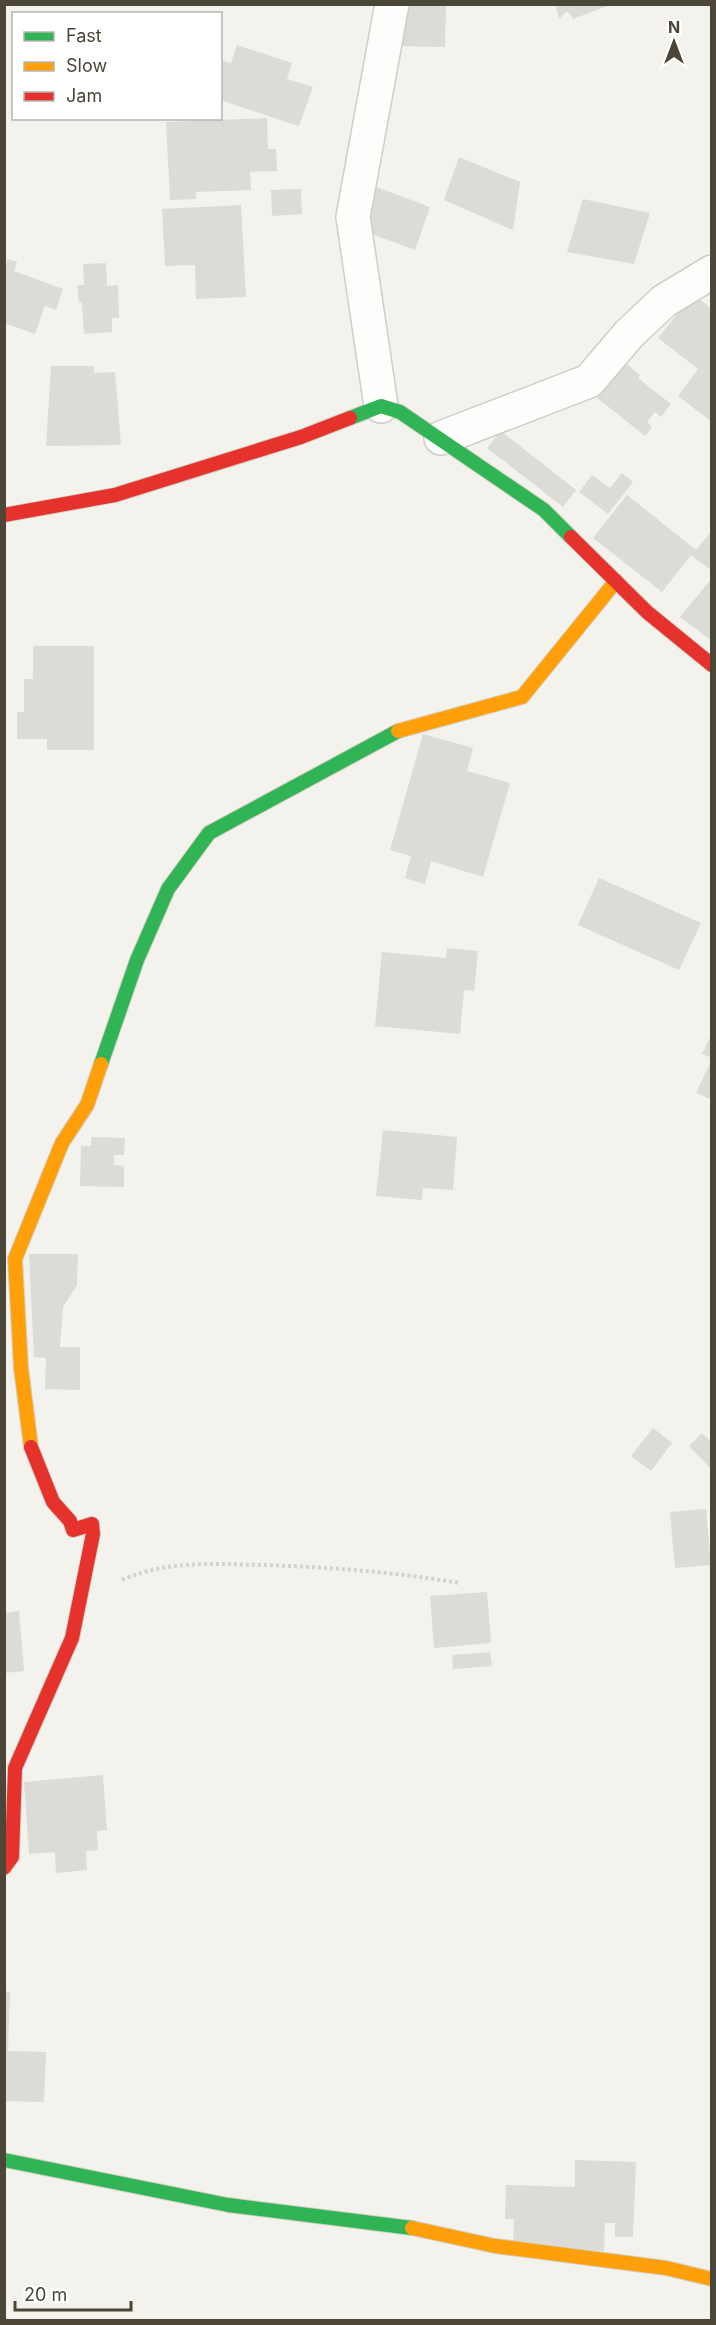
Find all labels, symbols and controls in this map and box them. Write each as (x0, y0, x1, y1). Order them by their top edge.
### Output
legend (12, 12, 222, 120)
north arrow (644, 12, 704, 72)
text: N (668, 17, 680, 37)
text: Fast (66, 25, 102, 46)
text: Slow (66, 55, 107, 76)
text: Jam (66, 85, 102, 106)
scale bar (15, 2274, 130, 2312)
text: 20 m (24, 2284, 67, 2305)

